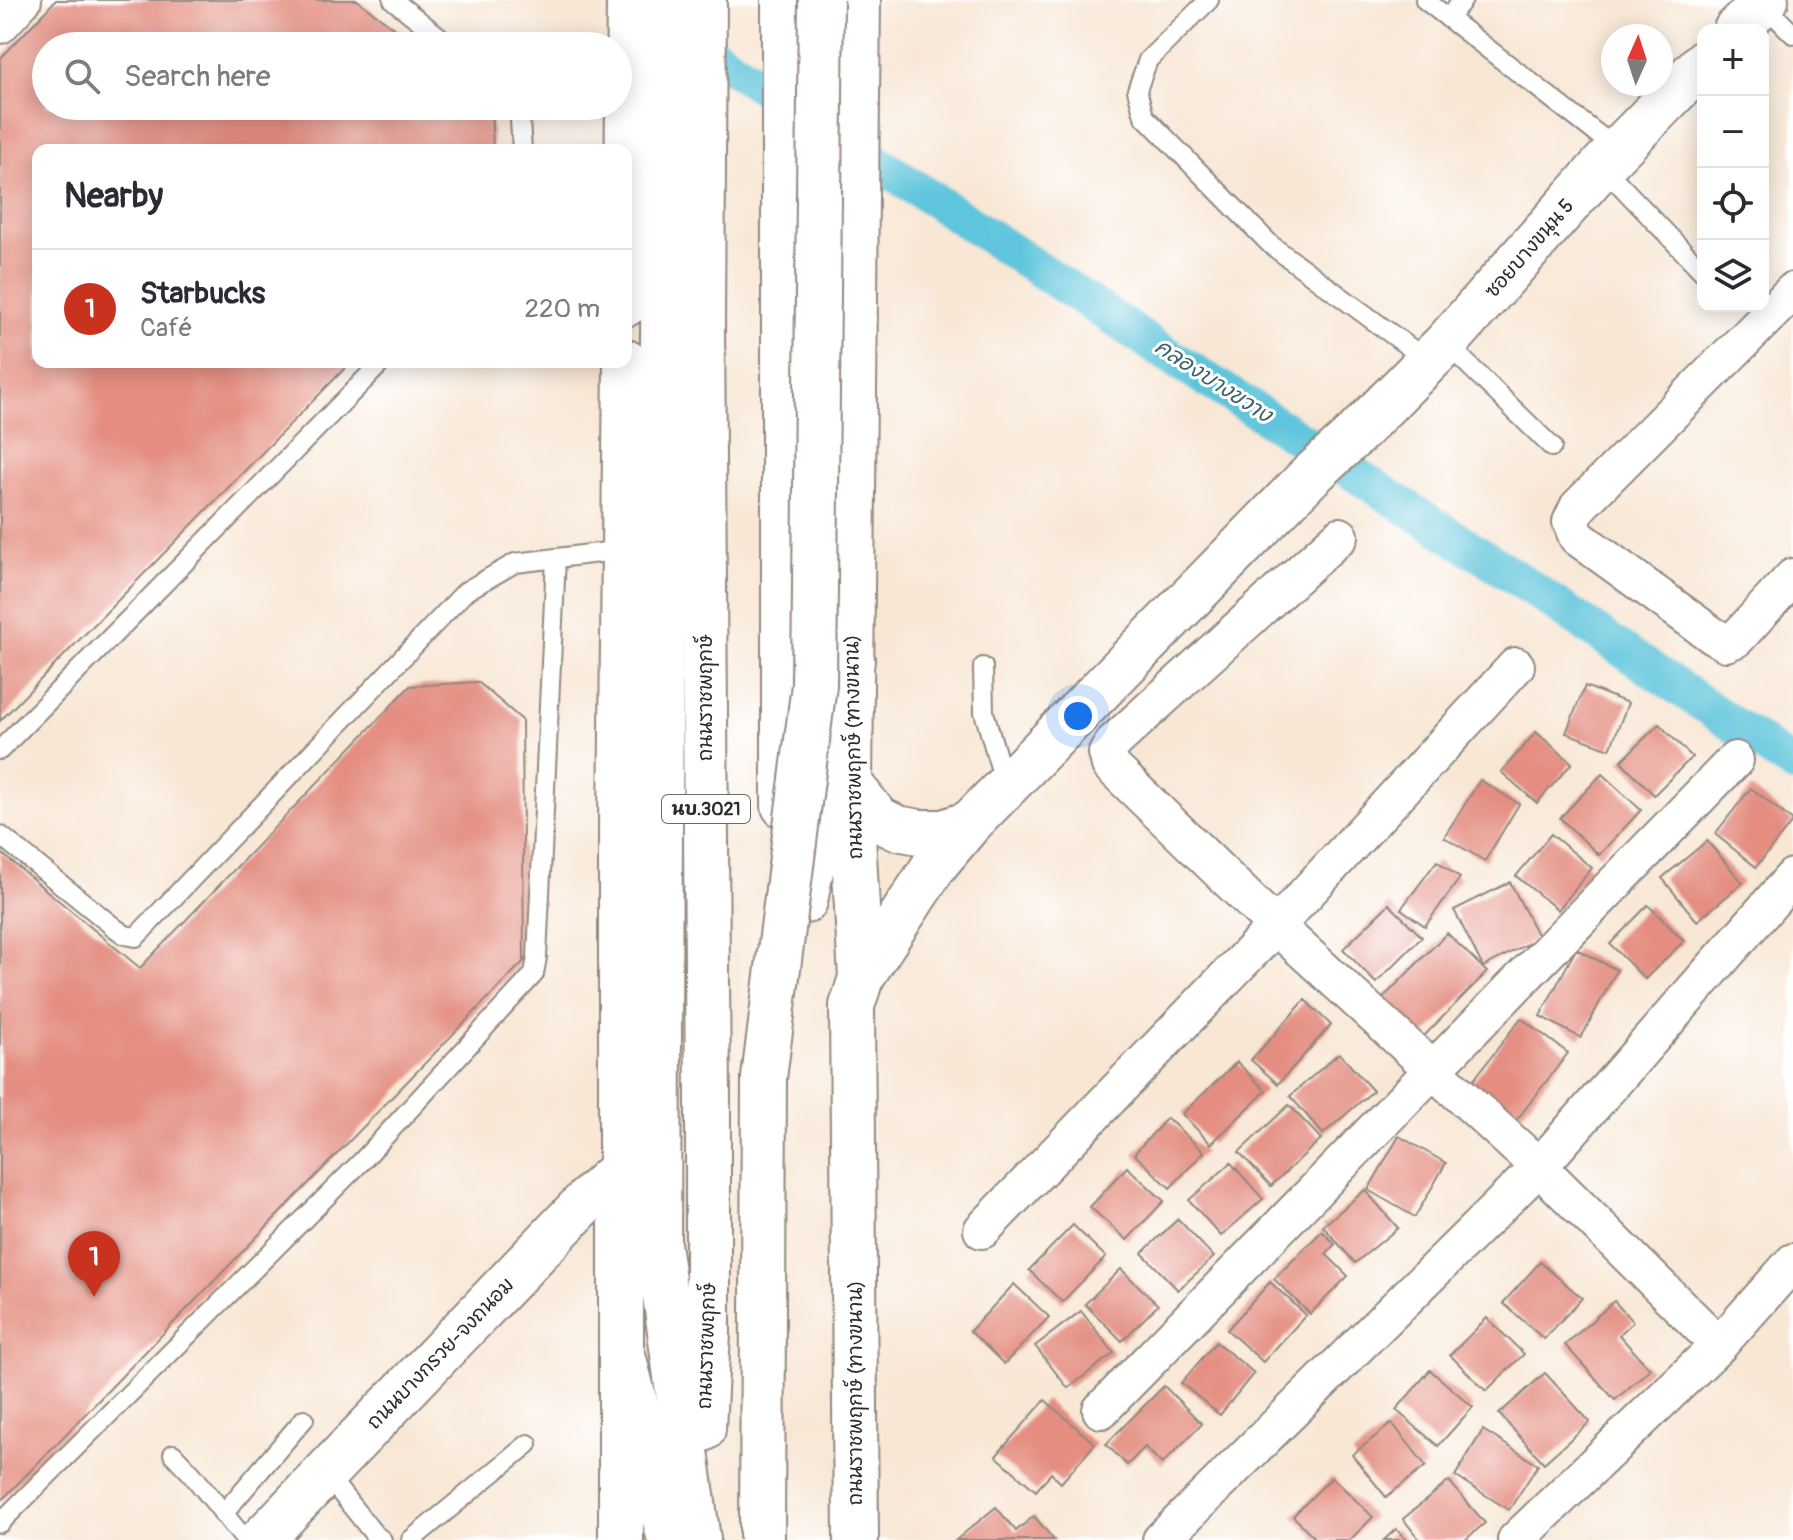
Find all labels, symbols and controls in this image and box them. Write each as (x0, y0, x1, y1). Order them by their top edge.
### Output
north arrow (1601, 24, 1673, 96)
map controls (1697, 24, 1769, 312)
button: + (1697, 24, 1769, 96)
search box (32, 32, 632, 120)
icon: search (60, 54, 104, 98)
text: Search here (124, 58, 271, 95)
button: − (1697, 96, 1769, 168)
button: locate (1697, 168, 1769, 240)
text: Nearby (64, 175, 163, 218)
street label: ซอยบางขนุน 5 (1480, 194, 1582, 305)
button: layers (1697, 240, 1769, 312)
text: Starbucks (140, 275, 265, 312)
text: 1 (85, 293, 95, 325)
text: 220 m (524, 293, 600, 325)
text: Café (140, 312, 193, 344)
water label: คลองบางขวาง (1150, 333, 1279, 430)
street label: ถนนราชพฤกษ์ (692, 634, 719, 761)
street label: ถนนราชพฤกษ์ (ทางขนาน) (838, 634, 869, 860)
your location (1058, 696, 1098, 736)
road number: นบ.3021 (662, 795, 750, 823)
pin: 1 (68, 1231, 120, 1297)
street label: ถนนบางกรวย-จงถนอม (362, 1272, 519, 1434)
street label: ถนนราชพฤกษ์ (ทางขนาน) (842, 1281, 869, 1505)
street label: ถนนราชพฤกษ์ (691, 1282, 722, 1410)

